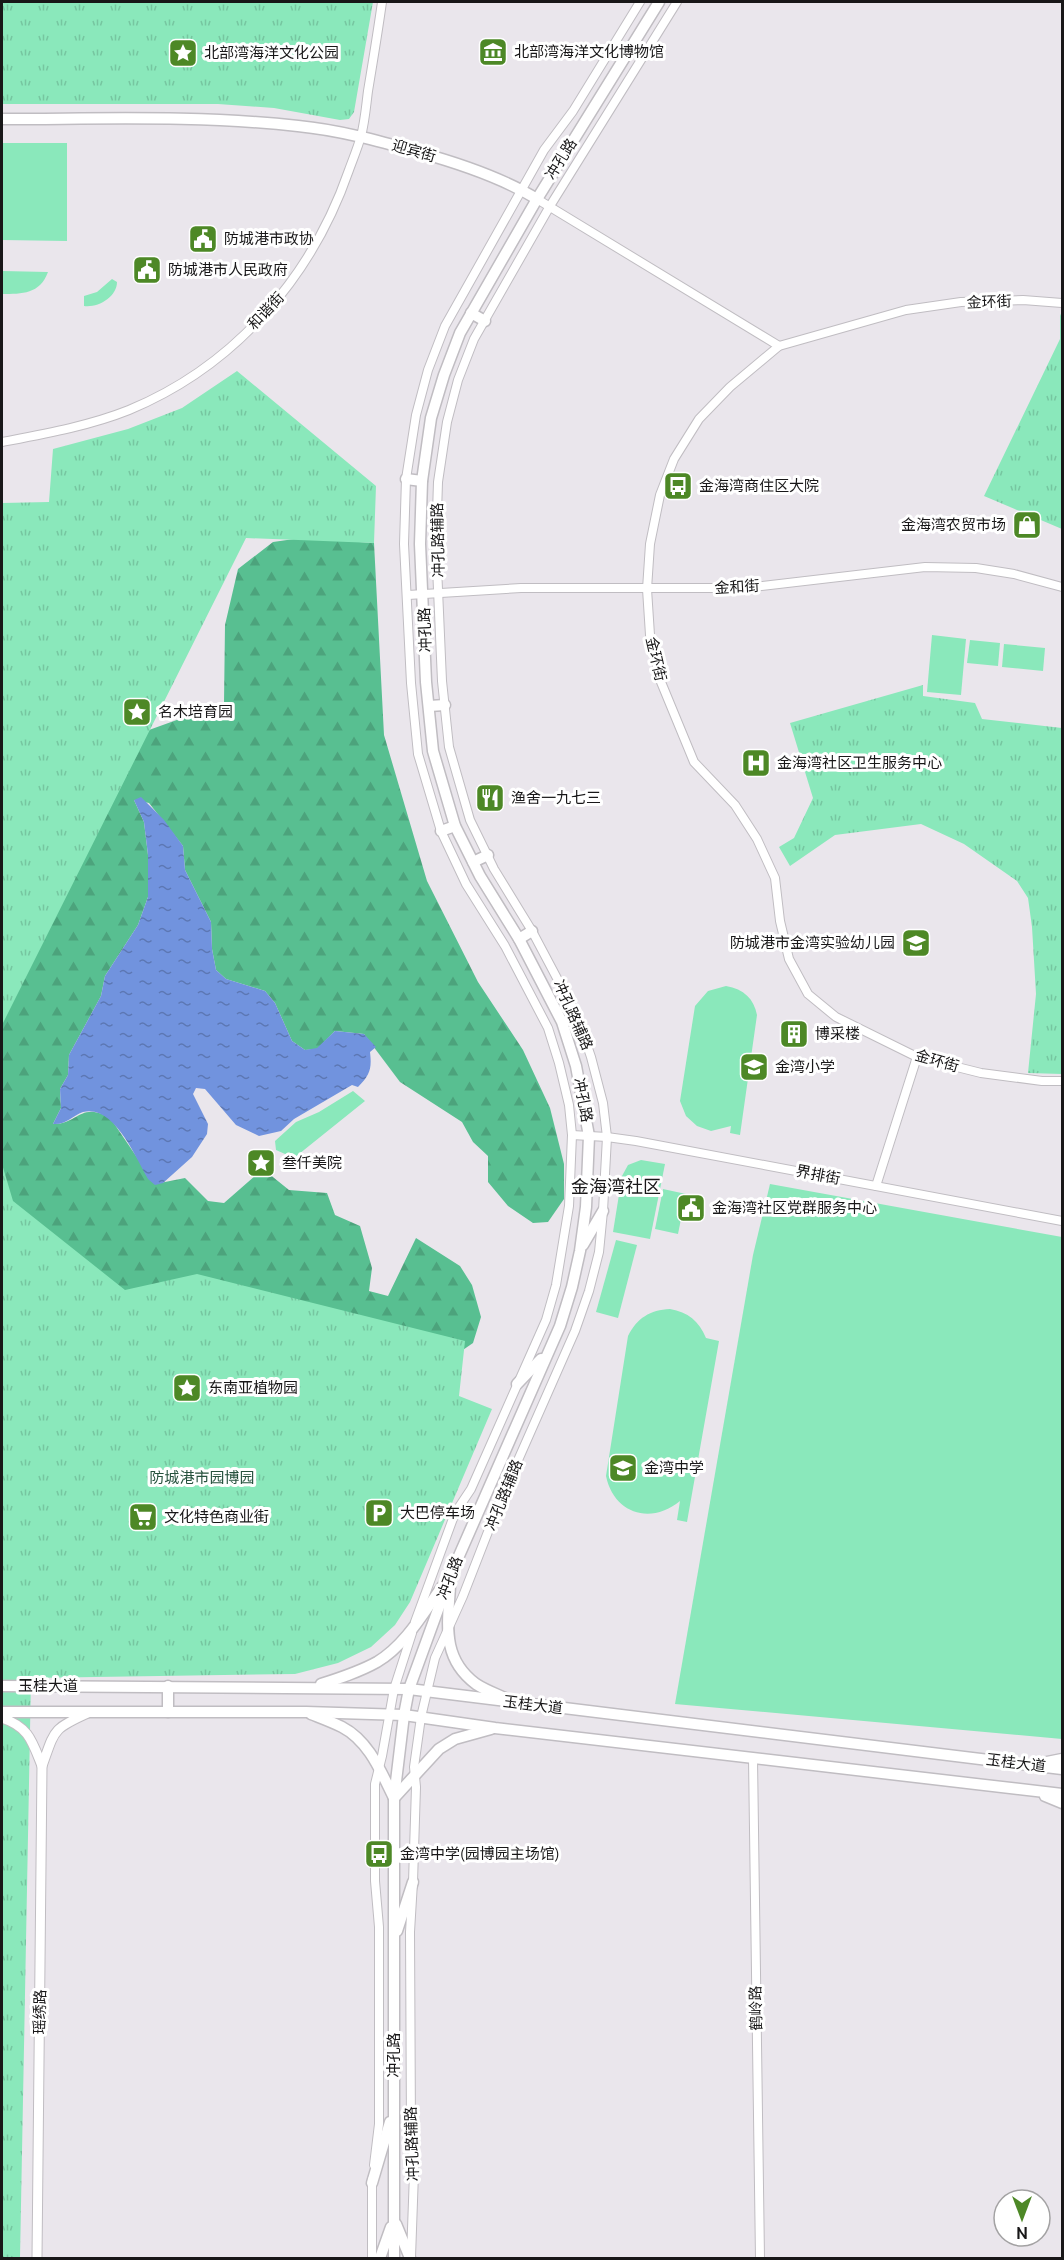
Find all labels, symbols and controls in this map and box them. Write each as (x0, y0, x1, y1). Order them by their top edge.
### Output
museum icon: 北部湾海洋文化博物馆 (477, 36, 509, 68)
place icon: 北部湾海洋文化公园 (167, 37, 199, 69)
place label: 北部湾海洋文化博物馆 (514, 43, 664, 60)
place label: 北部湾海洋文化公园 (204, 44, 339, 61)
street label: 冲孔路 (541, 135, 580, 182)
street label: 迎宾街 (390, 136, 438, 165)
public building icon: 防城港市政协 (187, 223, 219, 255)
place label: 防城港市政协 (224, 230, 314, 247)
public building icon: 防城港市人民政府 (131, 254, 163, 286)
place label: 防城港市人民政府 (168, 261, 288, 278)
street label: 和谐街 (244, 288, 287, 333)
street label: 金环街 (966, 292, 1012, 311)
bus stop icon: 金海湾商住区大院 (662, 470, 694, 502)
place label: 金海湾商住区大院 (699, 477, 819, 494)
street label: 冲孔路辅路 (428, 502, 447, 578)
shop icon: 金海湾农贸市场 (1011, 509, 1043, 541)
place label: 金海湾农贸市场 (901, 516, 1006, 533)
street label: 金和街 (714, 577, 760, 596)
street label: 冲孔路 (415, 607, 434, 653)
street label: 金环街 (643, 635, 670, 683)
place icon: 名木培育园 (121, 696, 153, 728)
place label: 名木培育园 (158, 703, 233, 720)
hospital icon: 金海湾社区卫生服务中心 (740, 747, 772, 779)
place label: 金海湾社区卫生服务中心 (777, 754, 942, 771)
restaurant icon: 渔舍一九七三 (474, 782, 506, 814)
place label: 渔舍一九七三 (511, 789, 601, 806)
school or university icon: 防城港市金湾实验幼儿园 (900, 927, 932, 959)
place label: 防城港市金湾实验幼儿园 (730, 934, 895, 951)
street label: 冲孔路辅路 (550, 977, 596, 1053)
building icon: 博采楼 (778, 1018, 810, 1050)
place label: 博采楼 (815, 1025, 860, 1042)
street label: 金环街 (913, 1046, 961, 1075)
school or university icon: 金湾小学 (738, 1051, 770, 1083)
place label: 金湾小学 (775, 1058, 835, 1075)
street label: 冲孔路 (571, 1076, 596, 1124)
place icon: 叁仟美院 (245, 1147, 277, 1179)
place label: 叁仟美院 (282, 1154, 342, 1171)
street label: 界排街 (794, 1162, 842, 1187)
district label: 金海湾社区 (571, 1176, 661, 1196)
public building icon: 金海湾社区党群服务中心 (675, 1192, 707, 1224)
place label: 金海湾社区党群服务中心 (712, 1199, 877, 1216)
place icon: 东南亚植物园 (171, 1372, 203, 1404)
place label: 东南亚植物园 (208, 1379, 298, 1396)
school or university icon: 金湾中学 (607, 1452, 639, 1484)
street label: 冲孔路辅路 (482, 1457, 525, 1533)
place label: 金湾中学 (644, 1459, 704, 1476)
park label: 防城港市园博园 (149, 1469, 255, 1486)
parking icon: 大巴停车场 (363, 1497, 395, 1529)
supermarket icon: 文化特色商业街 (127, 1501, 159, 1533)
place label: 大巴停车场 (400, 1504, 475, 1521)
place label: 文化特色商业街 (164, 1508, 269, 1525)
street label: 冲孔路 (434, 1554, 466, 1602)
street label: 玉桂大道 (18, 1677, 78, 1694)
street label: 玉桂大道 (502, 1692, 564, 1717)
street label: 玉桂大道 (985, 1750, 1047, 1775)
bus stop icon: 金湾中学(园博园主场馆) (363, 1838, 395, 1870)
place label: 金湾中学(园博园主场馆) (400, 1845, 559, 1862)
street label: 鹤岭路 (747, 1985, 764, 2031)
street label: 瑶绣路 (31, 1989, 48, 2035)
street label: 冲孔路 (385, 2032, 402, 2078)
street label: 冲孔路辅路 (402, 2106, 421, 2182)
north arrow (992, 2188, 1052, 2248)
text: N (1016, 2224, 1028, 2242)

